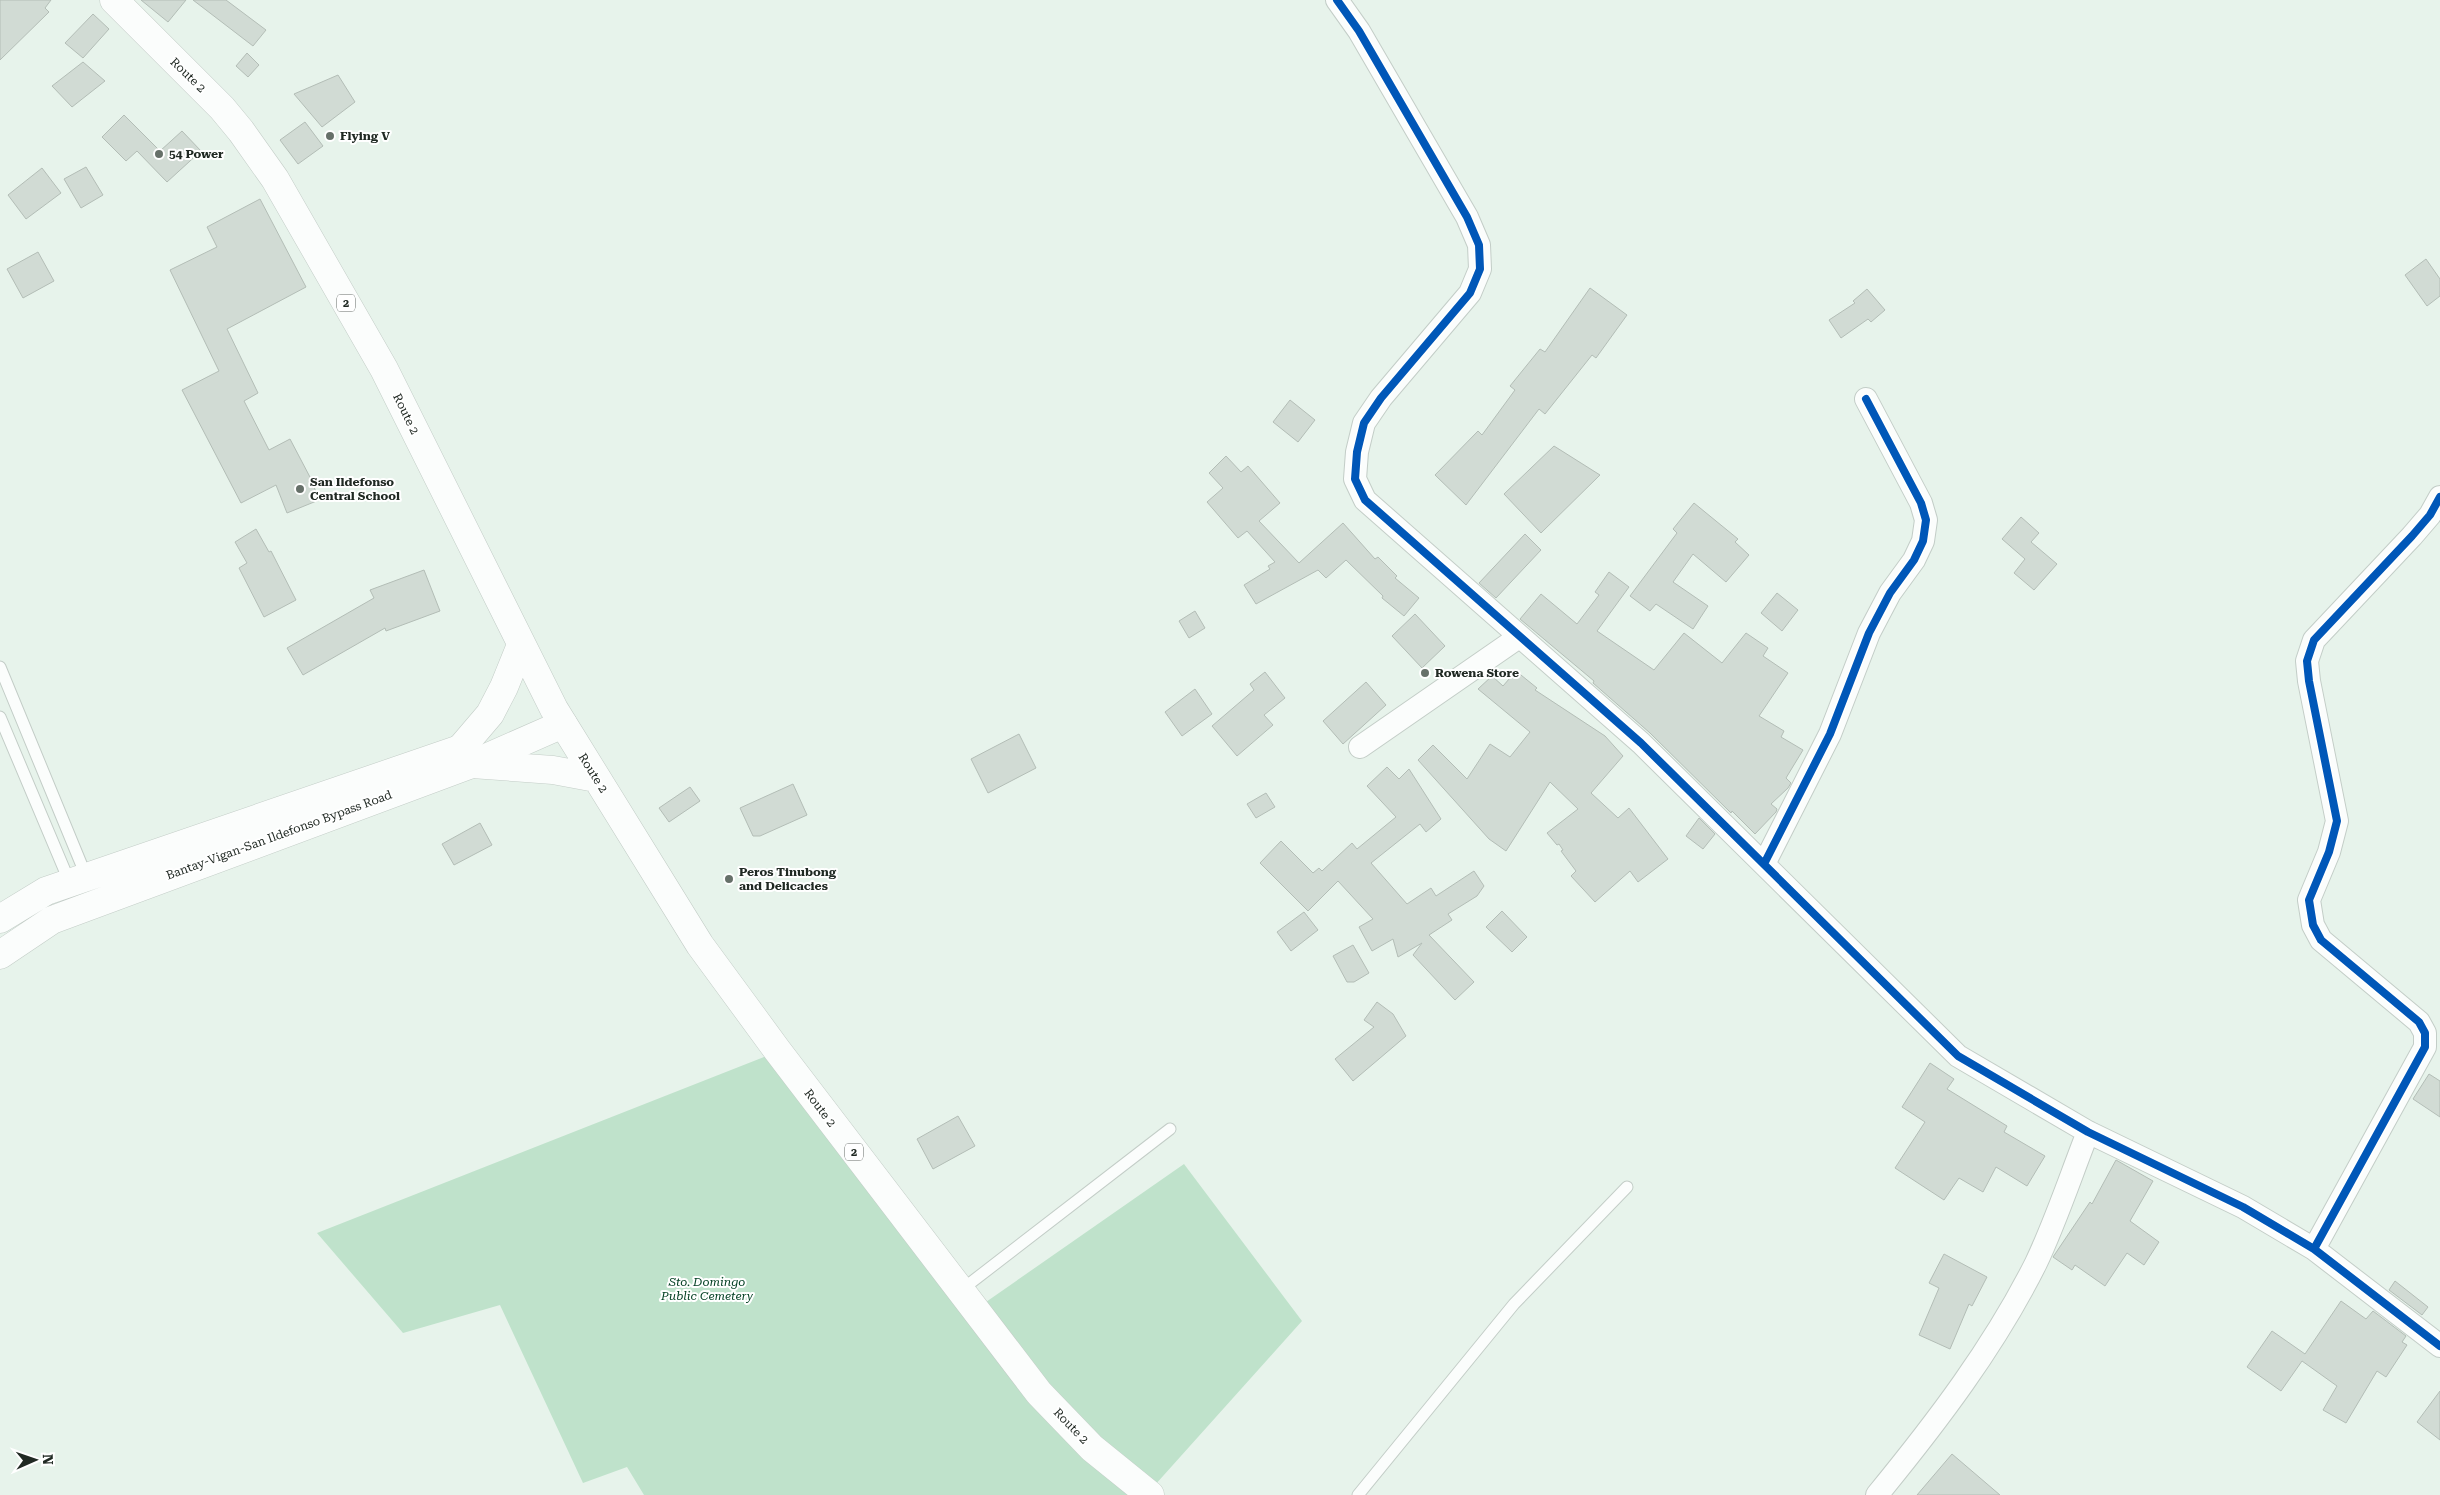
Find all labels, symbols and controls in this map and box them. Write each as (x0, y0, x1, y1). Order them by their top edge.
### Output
street label: Route 2 (167, 55, 209, 95)
place label: Flying V (340, 129, 390, 143)
marker: Flying V (324, 130, 336, 142)
place label: 54 Power (169, 147, 224, 161)
marker: 54 Power (153, 148, 165, 160)
road number: 2 (337, 294, 355, 312)
street label: Route 2 (390, 391, 422, 437)
place label: San Ildefonso Central School (310, 475, 400, 503)
marker: San Ildefonso Central School (294, 483, 306, 495)
place label: Rowena Store (1435, 666, 1519, 680)
marker: Rowena Store (1419, 667, 1431, 679)
street label: Route 2 (575, 751, 611, 795)
street label: Bantay-Vigan-San Ildefonso Bypass Road (164, 787, 394, 882)
place label: Peros Tinubong and Delicacies (739, 865, 837, 893)
marker: Peros Tinubong and Delicacies (723, 873, 735, 885)
street label: Route 2 (801, 1086, 839, 1130)
road number: 2 (845, 1144, 863, 1160)
park label: Sto. Domingo Public Cemetery (660, 1275, 754, 1303)
street label: Route 2 (1051, 1405, 1091, 1447)
north arrow (10, 1435, 60, 1485)
text: N (40, 1454, 56, 1465)

